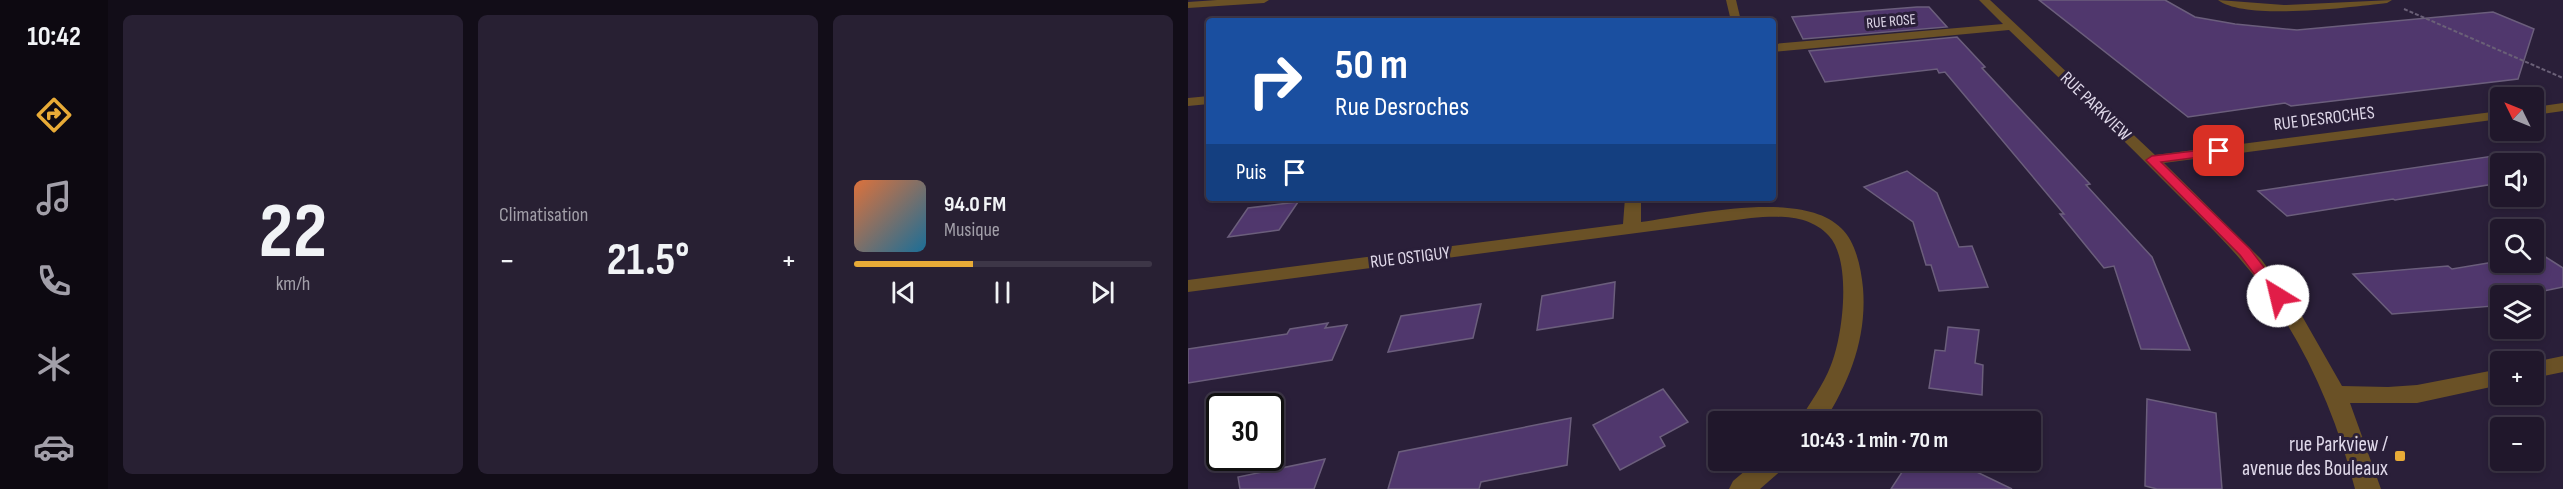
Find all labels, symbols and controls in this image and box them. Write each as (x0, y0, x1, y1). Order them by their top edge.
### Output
street label: RUE ROSE (1866, 10, 1917, 33)
text: 10:42 (27, 21, 81, 53)
text: 50 m (1335, 40, 1408, 91)
icon: right (1236, 42, 1314, 120)
street label: RUE PARKVIEW (2056, 68, 2135, 145)
north arrow (2490, 87, 2544, 141)
map controls (2490, 87, 2544, 471)
text: Rue Desroches (1335, 91, 1469, 123)
icon: directions (33, 94, 75, 136)
street label: RUE DESROCHES (2272, 102, 2376, 135)
pin (2193, 125, 2244, 176)
icon: arrive (2202, 134, 2235, 167)
button: sound (2490, 153, 2544, 207)
icon: arrive (1278, 156, 1311, 189)
text: Puis (1236, 159, 1266, 186)
icon: music (33, 177, 75, 219)
text: 22 (259, 186, 327, 279)
text: 94.0 FM (944, 191, 1006, 218)
text: Climatisation (499, 203, 588, 227)
text: Musique (944, 218, 1000, 242)
button: search (2490, 219, 2544, 273)
text: 21.5° (607, 233, 689, 288)
text: − (499, 241, 515, 281)
text: + (781, 241, 797, 281)
street label: RUE OSTIGUY (1369, 242, 1452, 273)
icon: phone (33, 260, 75, 302)
position arrow (2246, 264, 2310, 328)
text: km/h (276, 272, 310, 296)
icon: previous (887, 276, 920, 309)
icon: pause (986, 276, 1019, 309)
icon: next (1086, 276, 1119, 309)
button: layers (2490, 285, 2544, 339)
icon: climate (33, 343, 75, 385)
button: + (2490, 351, 2544, 405)
speed limit sign: 30 (1206, 393, 1284, 471)
button: − (2490, 417, 2544, 471)
icon: car (33, 426, 75, 468)
text: 10:43 · 1 min · 70 m (1801, 427, 1948, 454)
place label: rue Parkview / avenue des Bouleaux (2242, 432, 2388, 481)
marker: rue Parkview / avenue des Bouleaux (2393, 449, 2407, 463)

